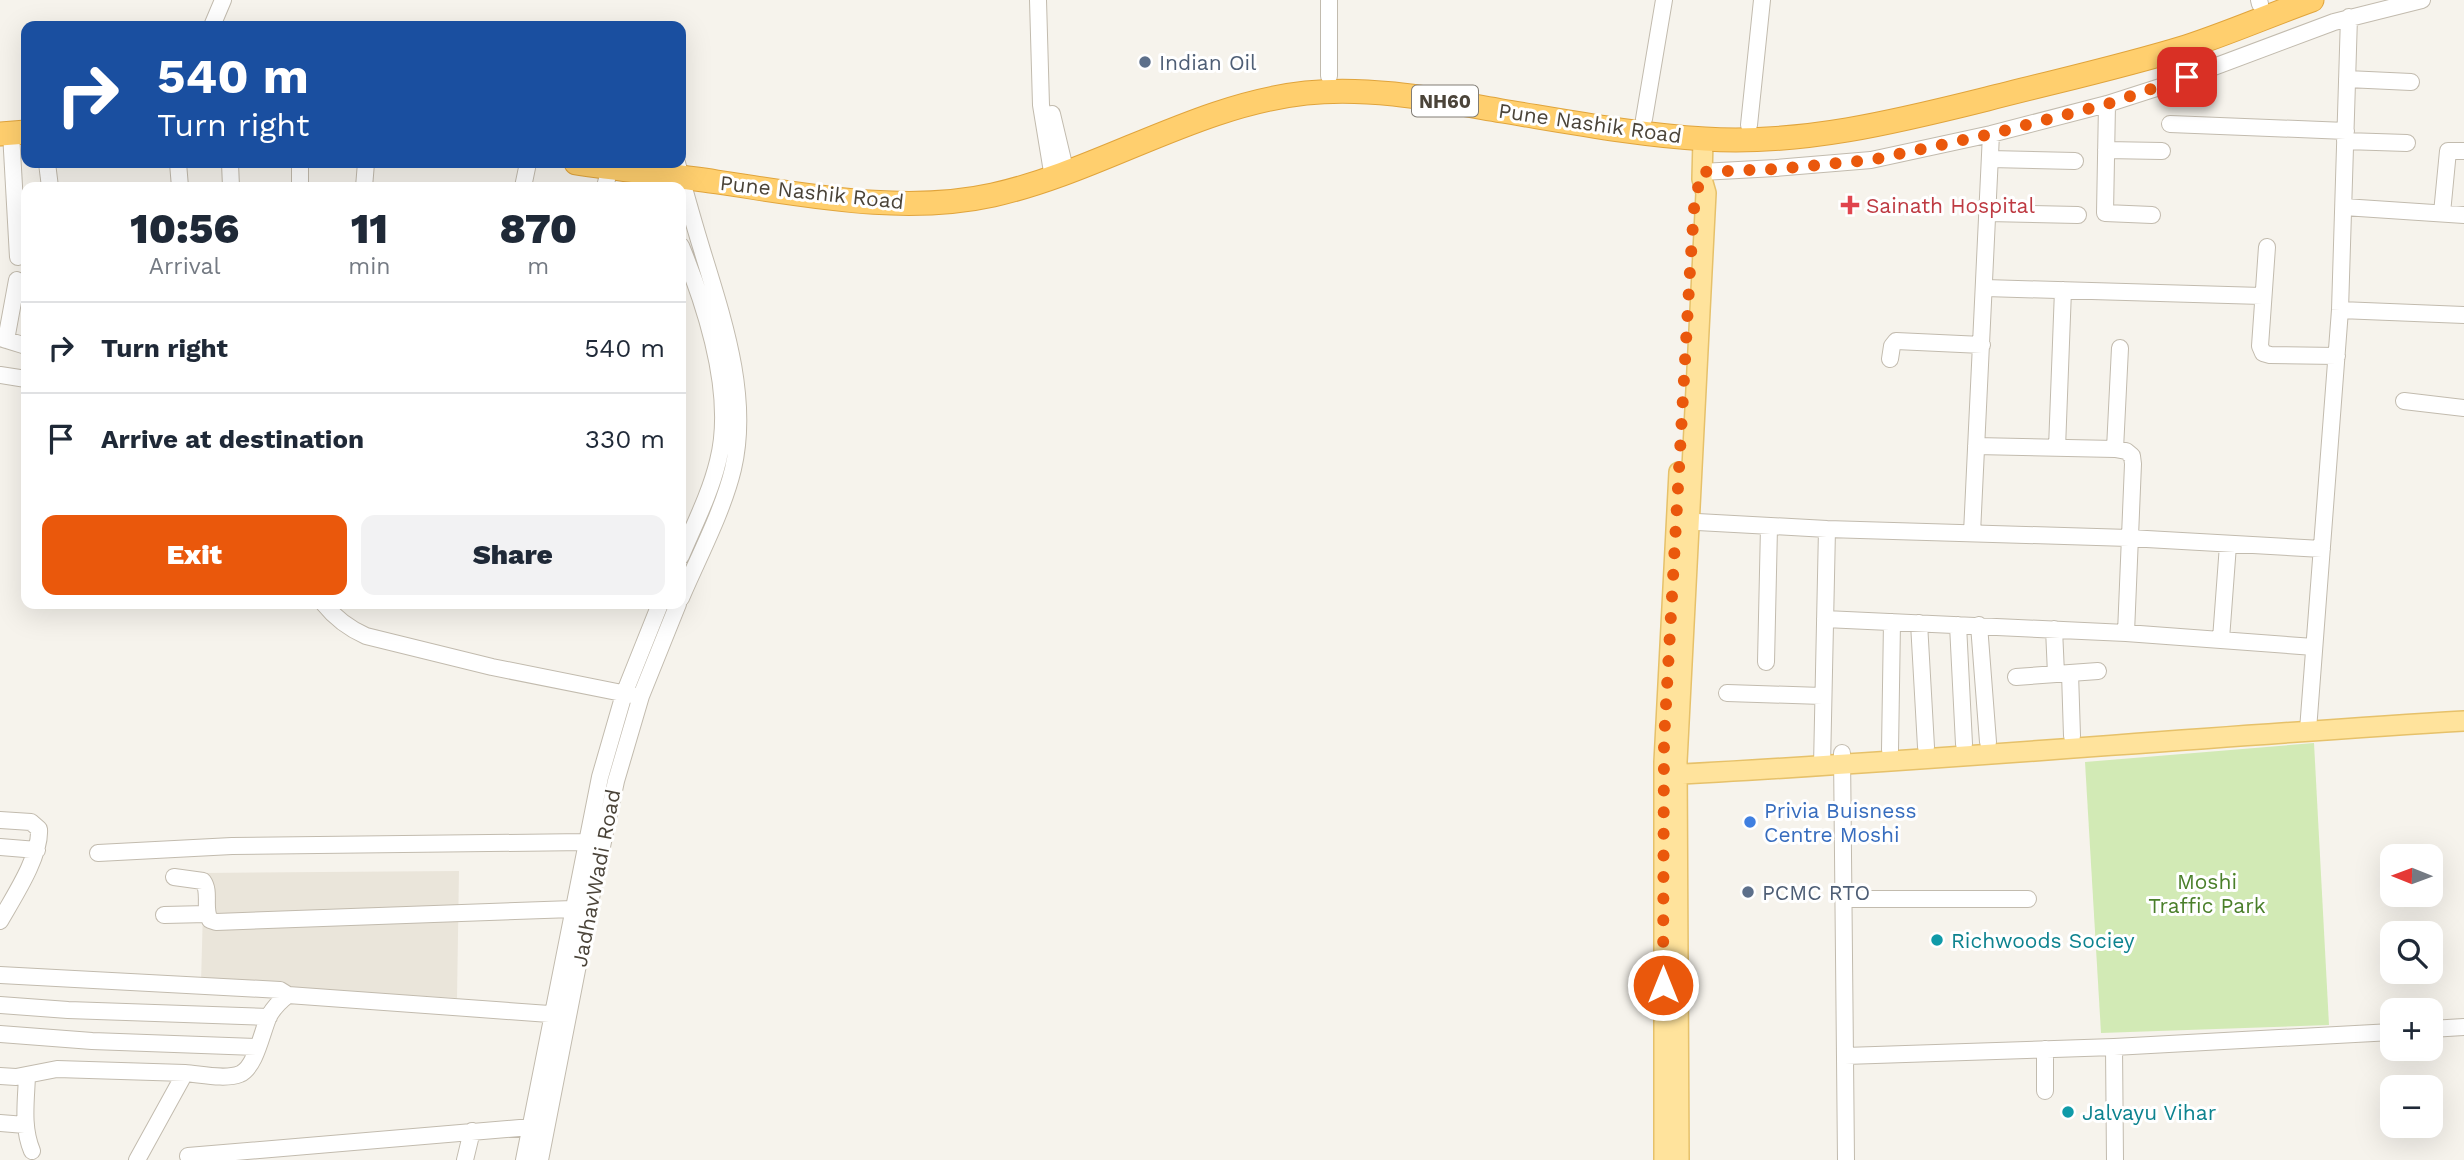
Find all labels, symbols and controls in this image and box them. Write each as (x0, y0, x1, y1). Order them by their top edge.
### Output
text: 540 m (157, 47, 309, 105)
pin (2157, 47, 2217, 107)
icon: right (42, 49, 133, 140)
place label: Indian Oil (1159, 50, 1257, 75)
marker: Indian Oil (1137, 54, 1153, 70)
icon: arrive (2168, 58, 2206, 96)
road number: NH60 (1412, 86, 1478, 116)
street label: Pune Nashik Road (1497, 98, 1683, 148)
text: Turn right (157, 106, 309, 144)
street label: Pune Nashik Road (719, 170, 905, 214)
place label: Sainath Hospital (1866, 193, 2035, 218)
marker: Sainath Hospital (1840, 195, 1860, 215)
text: 10:56 (130, 204, 239, 253)
text: 11 (351, 204, 388, 253)
text: 870 (499, 204, 577, 253)
text: Arrival (149, 253, 221, 280)
text: min (348, 253, 391, 280)
text: m (527, 253, 549, 280)
icon: right (42, 329, 80, 367)
text: Turn right (101, 333, 228, 363)
text: 540 m (584, 333, 665, 363)
icon: arrive (42, 420, 80, 458)
text: Arrive at destination (101, 424, 364, 454)
text: 330 m (585, 424, 665, 454)
button: Exit (42, 515, 347, 595)
button: Share (361, 515, 665, 595)
street label: JadhavWadi Road (567, 787, 625, 969)
place label: Privia Buisness Centre Moshi (1764, 798, 1917, 847)
marker: Privia Buisness Centre Moshi (1742, 814, 1758, 830)
north arrow (2380, 844, 2443, 906)
map controls (2380, 844, 2443, 1138)
park label: Moshi Traffic Park (2148, 869, 2266, 918)
place label: PCMC RTO (1762, 880, 1870, 905)
marker: PCMC RTO (1740, 884, 1756, 900)
button: search (2380, 921, 2443, 984)
place label: Richwoods Sociey (1951, 928, 2135, 953)
marker: Richwoods Sociey (1929, 932, 1945, 948)
position arrow (1626, 948, 1700, 1022)
button: + (2380, 998, 2443, 1061)
button: − (2380, 1075, 2443, 1138)
place label: Jalvayu Vihar (2082, 1100, 2217, 1125)
marker: Jalvayu Vihar (2060, 1104, 2076, 1120)

